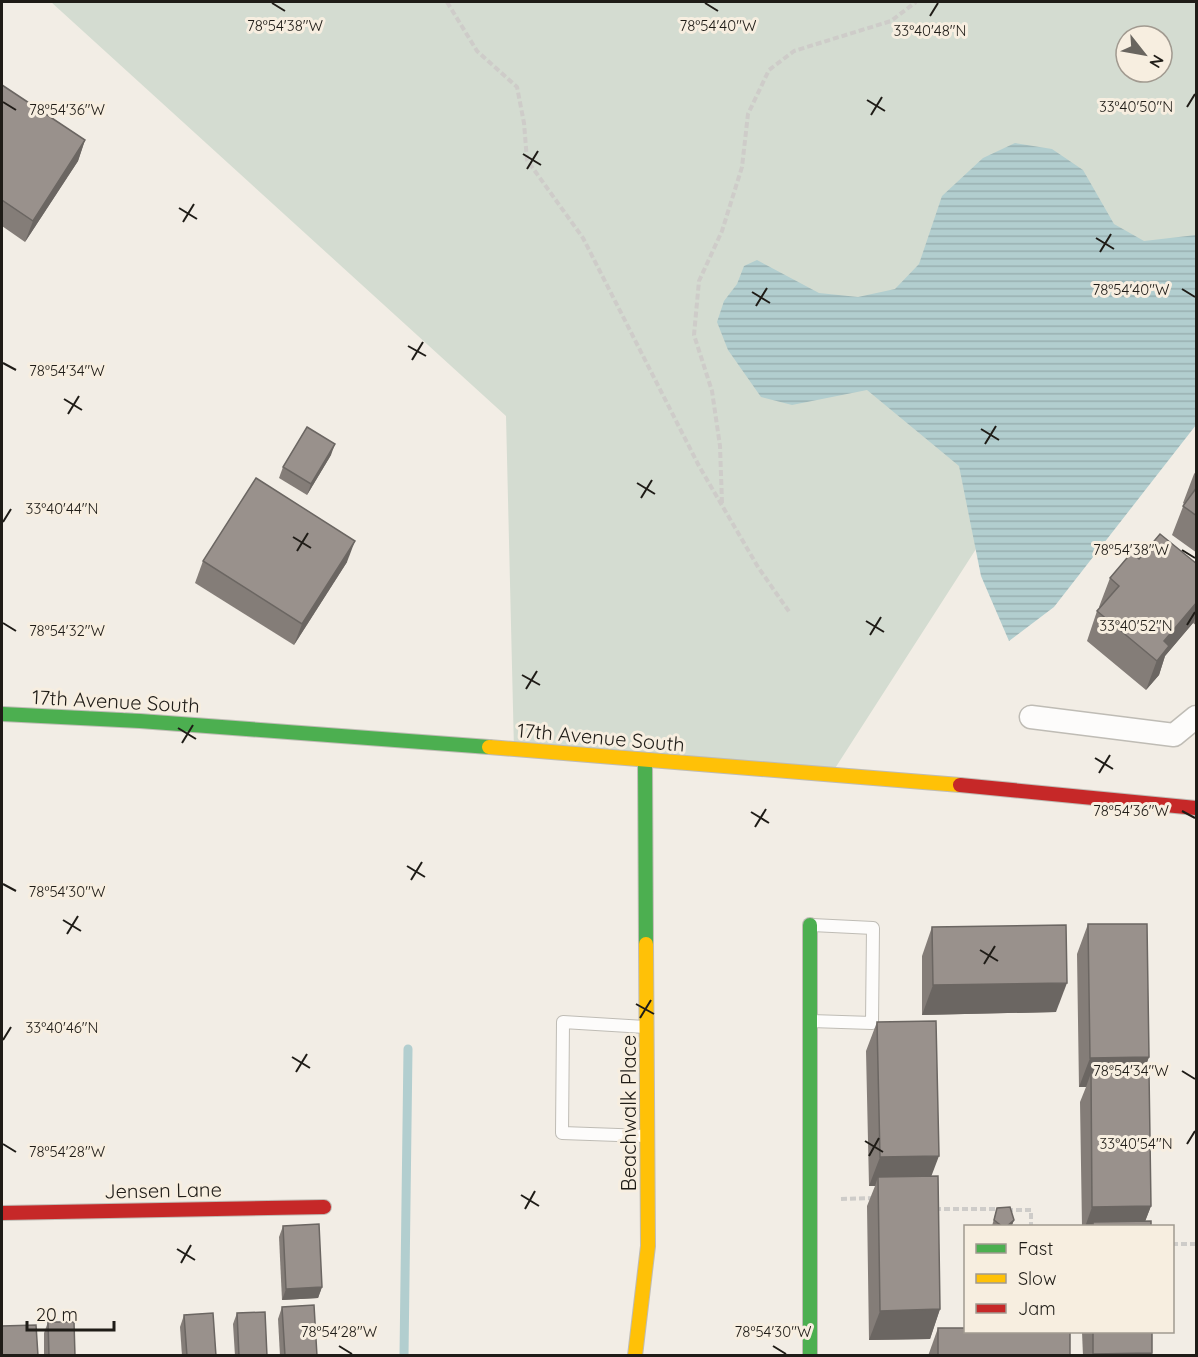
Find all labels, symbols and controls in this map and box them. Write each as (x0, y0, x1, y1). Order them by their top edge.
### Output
text: 78°54'38"W (247, 16, 323, 35)
text: 78°54'40"W (680, 16, 757, 35)
text: 33°40'48"N (893, 21, 967, 40)
north arrow (1114, 24, 1174, 84)
text: N (1145, 52, 1168, 72)
text: 33°40'50"N (1099, 97, 1173, 116)
text: 78°54'36"W (29, 100, 105, 119)
text: 78°54'40"W (1093, 280, 1170, 299)
text: 78°54'34"W (29, 361, 105, 380)
text: 33°40'44"N (26, 499, 98, 518)
text: 78°54'38"W (1093, 540, 1169, 559)
text: 33°40'52"N (1099, 616, 1173, 635)
text: 78°54'32"W (29, 621, 106, 640)
street label: 17th Avenue South (31, 684, 201, 718)
street label: 17th Avenue South (516, 717, 686, 757)
text: 78°54'36"W (1093, 801, 1169, 820)
text: 78°54'30"W (29, 882, 106, 901)
text: 33°40'46"N (25, 1018, 99, 1037)
street label: Beachwalk Place (616, 1035, 641, 1191)
text: 78°54'34"W (1093, 1061, 1169, 1080)
text: 33°40'54"N (1099, 1134, 1173, 1153)
text: 78°54'28"W (29, 1142, 106, 1161)
street label: Jensen Lane (104, 1176, 222, 1204)
legend (964, 1225, 1174, 1333)
text: Fast (1018, 1237, 1053, 1260)
text: Slow (1018, 1267, 1056, 1290)
scale bar (27, 1294, 114, 1332)
text: Jam (1018, 1297, 1056, 1320)
text: 20 m (36, 1303, 78, 1326)
text: 78°54'28"W (301, 1322, 378, 1341)
text: 78°54'30"W (735, 1322, 812, 1341)

